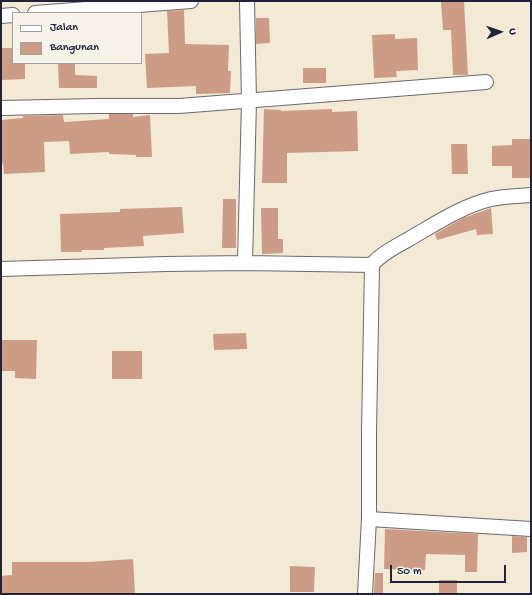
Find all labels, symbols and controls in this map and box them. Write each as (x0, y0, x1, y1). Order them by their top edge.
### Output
legend (12, 12, 142, 64)
north arrow (480, 12, 520, 52)
text: Jalan (50, 21, 78, 35)
text: U (506, 28, 518, 35)
text: Bangunan (50, 41, 99, 55)
scale bar (392, 557, 508, 583)
text: 50 m (397, 565, 422, 579)

